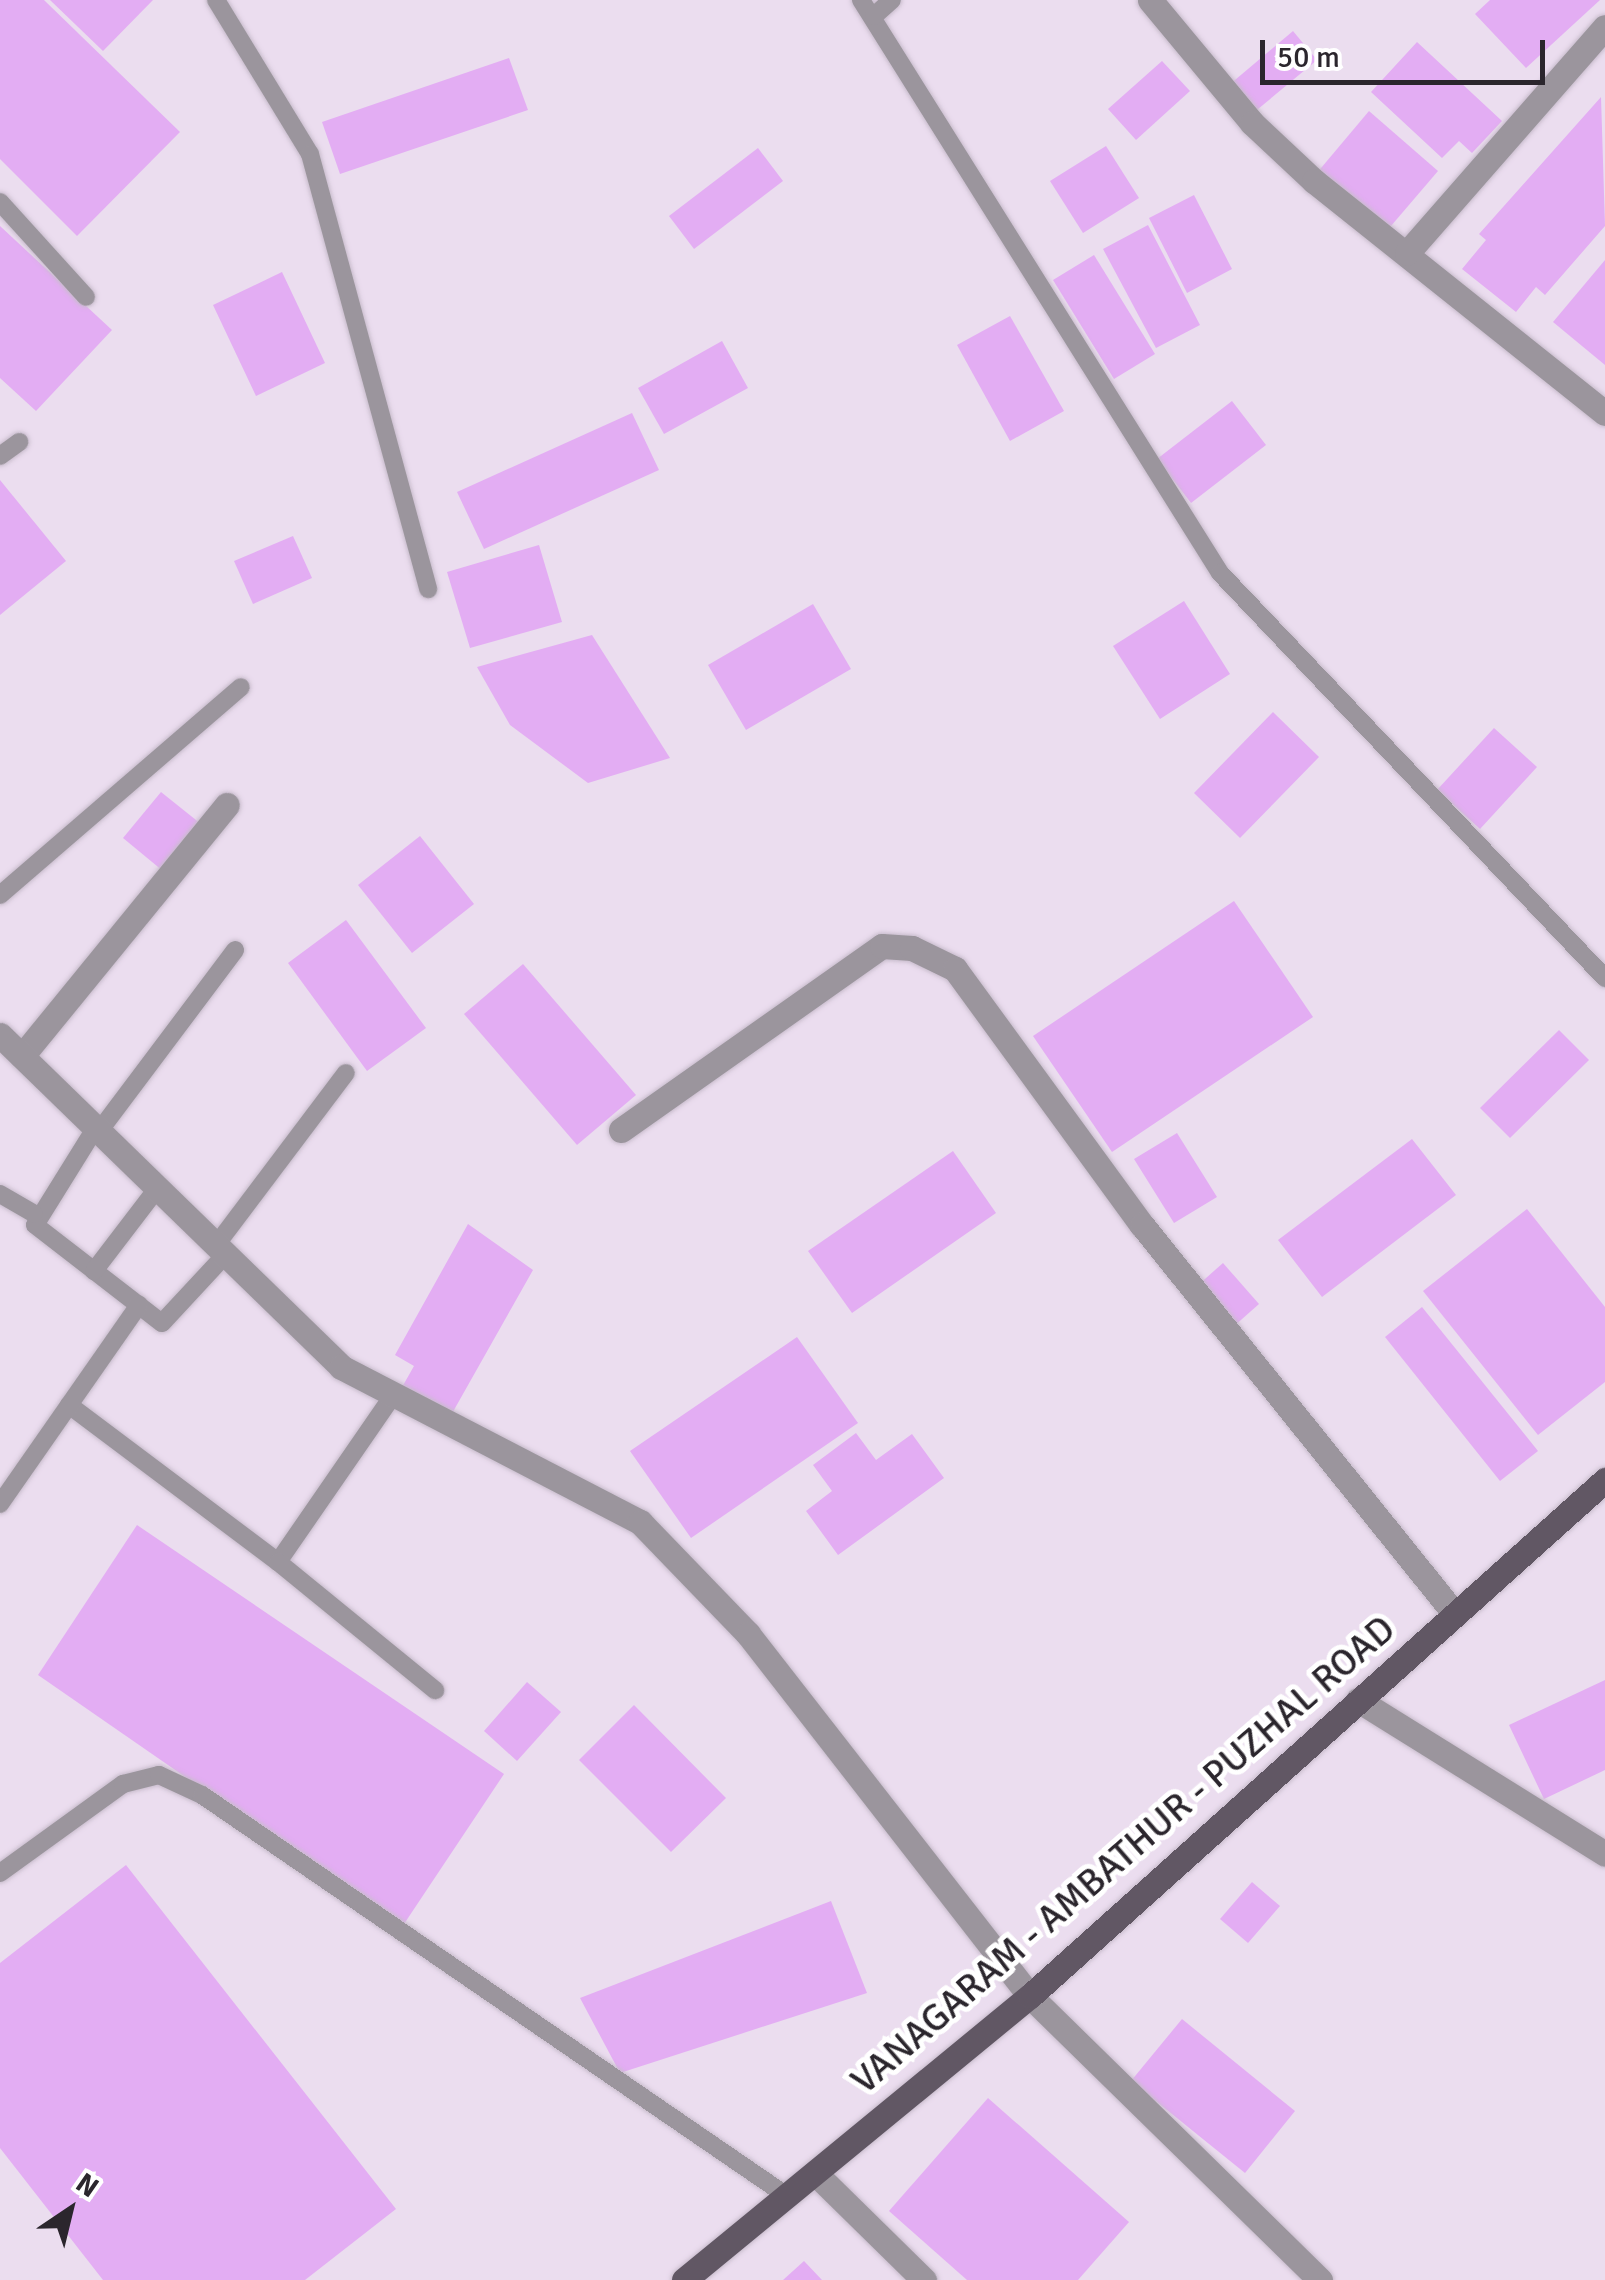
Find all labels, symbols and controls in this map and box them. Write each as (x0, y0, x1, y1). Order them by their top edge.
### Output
scale bar (1265, 20, 1550, 82)
text: 50 m (1277, 39, 1340, 76)
street label: VANAGARAM - AMBATHUR - PUZHAL ROAD (842, 1606, 1404, 2104)
north arrow (20, 2160, 120, 2260)
text: N (69, 2166, 105, 2205)

